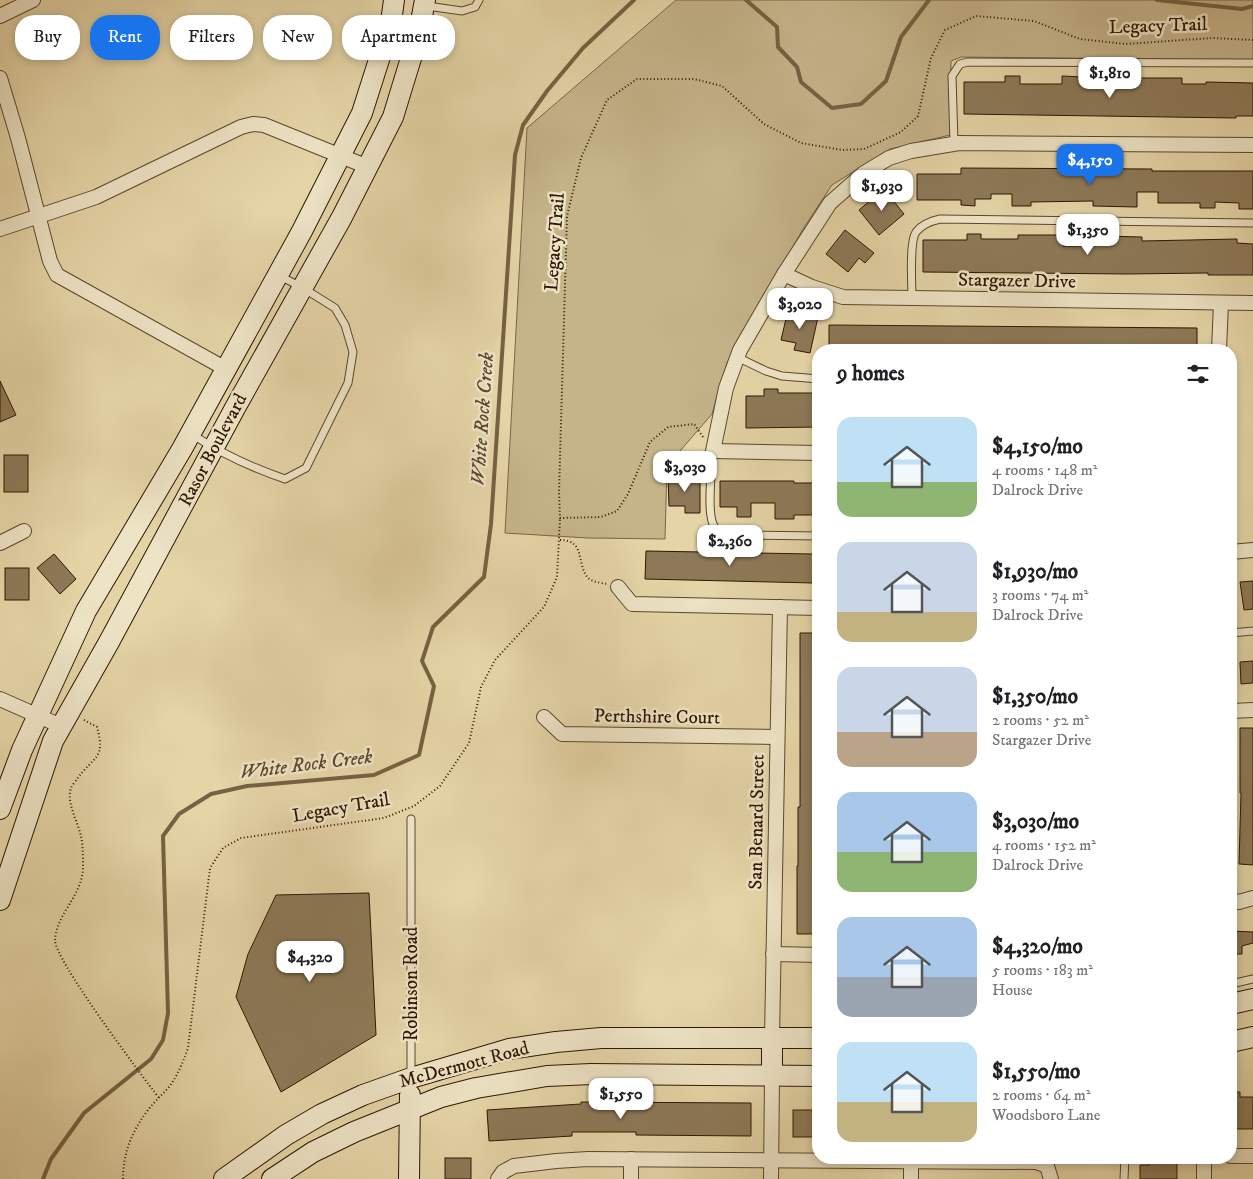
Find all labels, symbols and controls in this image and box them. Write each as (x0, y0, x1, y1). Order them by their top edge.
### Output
street label: Legacy Trail (1108, 13, 1208, 39)
chip: Buy (15, 15, 80, 60)
chip: Rent (90, 15, 160, 60)
chip: Filters (170, 15, 253, 60)
chip: New (263, 15, 332, 60)
chip: Apartment (342, 15, 455, 60)
pin: $1,810 (1069, 56, 1151, 99)
text: $1,810 (1089, 63, 1131, 83)
pin: $4,150 (1049, 144, 1131, 186)
text: $4,150 (1068, 150, 1112, 170)
pin: $1,930 (841, 170, 923, 212)
text: $1,930 (861, 176, 903, 196)
street label: Legacy Trail (540, 192, 570, 292)
pin: $1,350 (1047, 214, 1129, 256)
text: $1,350 (1067, 220, 1109, 240)
street label: Stargazer Drive (958, 268, 1076, 294)
pin: $3,020 (759, 288, 841, 330)
text: $3,020 (778, 294, 822, 314)
water label: White Rock Creek (466, 351, 500, 486)
icon: filters (1184, 360, 1212, 388)
text: 9 homes (837, 361, 905, 387)
street label: Rasor Boulevard (174, 389, 253, 510)
text: $4,150/mo (992, 434, 1083, 460)
icon: home (877, 437, 937, 497)
pin: $3,030 (644, 450, 726, 493)
text: $3,030 (664, 457, 706, 477)
text: 4 rooms · 148 m² (992, 460, 1097, 480)
text: Dalrock Drive (992, 480, 1083, 500)
pin: $2,360 (689, 524, 771, 567)
text: $2,360 (708, 531, 752, 551)
text: $1,930/mo (992, 559, 1078, 585)
icon: home (877, 562, 937, 622)
text: 3 rooms · 74 m² (992, 585, 1089, 605)
text: Dalrock Drive (992, 605, 1083, 625)
text: $1,350/mo (992, 684, 1078, 710)
icon: home (877, 687, 937, 747)
street label: Perthshire Court (594, 704, 720, 730)
text: 2 rooms · 52 m² (992, 710, 1089, 730)
text: Stargazer Drive (992, 730, 1091, 750)
water label: White Rock Creek (238, 744, 374, 786)
street label: San Benard Street (744, 754, 770, 890)
street label: Legacy Trail (291, 788, 392, 828)
text: $3,030/mo (992, 809, 1079, 835)
icon: home (877, 812, 937, 872)
text: 4 rooms · 152 m² (992, 835, 1096, 855)
text: Dalrock Drive (992, 855, 1083, 875)
street label: Robinson Road (400, 926, 423, 1041)
text: $4,320/mo (992, 934, 1083, 960)
icon: home (877, 937, 937, 997)
pin: $4,320 (269, 940, 351, 983)
text: $4,320 (287, 947, 333, 967)
text: 5 rooms · 183 m² (992, 960, 1093, 980)
text: House (992, 980, 1033, 1000)
street label: McDermott Road (397, 1036, 532, 1093)
text: $1,550/mo (992, 1059, 1080, 1085)
icon: home (877, 1062, 937, 1122)
pin: $1,550 (580, 1078, 662, 1120)
text: $1,550 (599, 1084, 643, 1104)
text: 2 rooms · 64 m² (992, 1085, 1091, 1105)
text: Woodsboro Lane (992, 1105, 1100, 1125)

